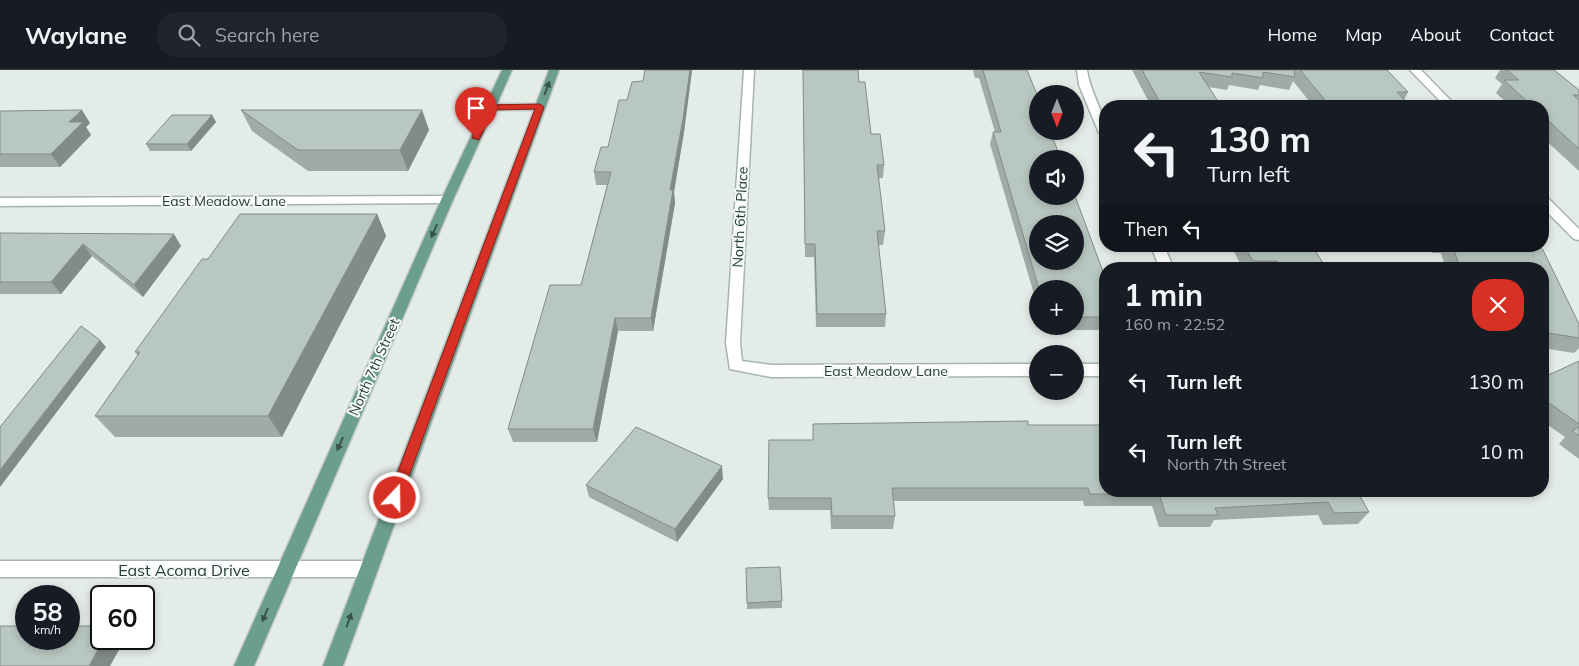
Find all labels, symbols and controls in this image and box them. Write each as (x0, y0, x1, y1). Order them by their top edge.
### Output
search box (157, 12, 507, 57)
text: Waylane (25, 20, 127, 50)
icon: search (175, 21, 203, 49)
text: Search here (215, 23, 319, 47)
text: Home (1267, 23, 1317, 46)
text: Map (1345, 23, 1382, 46)
text: About (1410, 23, 1461, 46)
text: Contact (1489, 23, 1554, 46)
one-way arrow (544, 81, 551, 96)
north arrow (1029, 85, 1084, 140)
map controls (1029, 85, 1084, 400)
pin (455, 87, 497, 138)
icon: arrive (462, 94, 490, 122)
text: 130 m (1207, 117, 1311, 161)
icon: left (1124, 120, 1189, 185)
button: sound (1029, 150, 1084, 205)
text: Turn left (1207, 160, 1290, 188)
street label: North 6th Place (728, 166, 752, 268)
street label: East Meadow Lane (162, 192, 286, 210)
button: layers (1029, 215, 1084, 270)
icon: left (1178, 215, 1206, 243)
text: Then (1124, 217, 1168, 241)
one-way arrow (429, 224, 437, 238)
text: 1 min (1124, 276, 1203, 314)
button: close (1472, 279, 1524, 331)
button: + (1029, 280, 1084, 335)
text: 160 m · 22:52 (1124, 314, 1225, 334)
street label: North 7th Street (345, 316, 404, 418)
button: − (1029, 345, 1084, 400)
street label: East Meadow Lane (824, 362, 948, 380)
icon: left (1124, 368, 1152, 396)
text: Turn left (1167, 370, 1242, 394)
text: 130 m (1468, 370, 1524, 394)
text: Turn left (1167, 430, 1242, 454)
one-way arrow (336, 437, 344, 451)
icon: left (1124, 438, 1152, 466)
text: 10 m (1480, 440, 1524, 464)
text: North 7th Street (1167, 454, 1286, 474)
position arrow (368, 471, 420, 523)
street label: East Acoma Drive (118, 560, 250, 580)
speed limit sign: 60 (90, 585, 155, 650)
text: 58 (32, 596, 63, 627)
one-way arrow (261, 608, 269, 622)
one-way arrow (345, 612, 353, 627)
text: km/h (34, 622, 61, 637)

